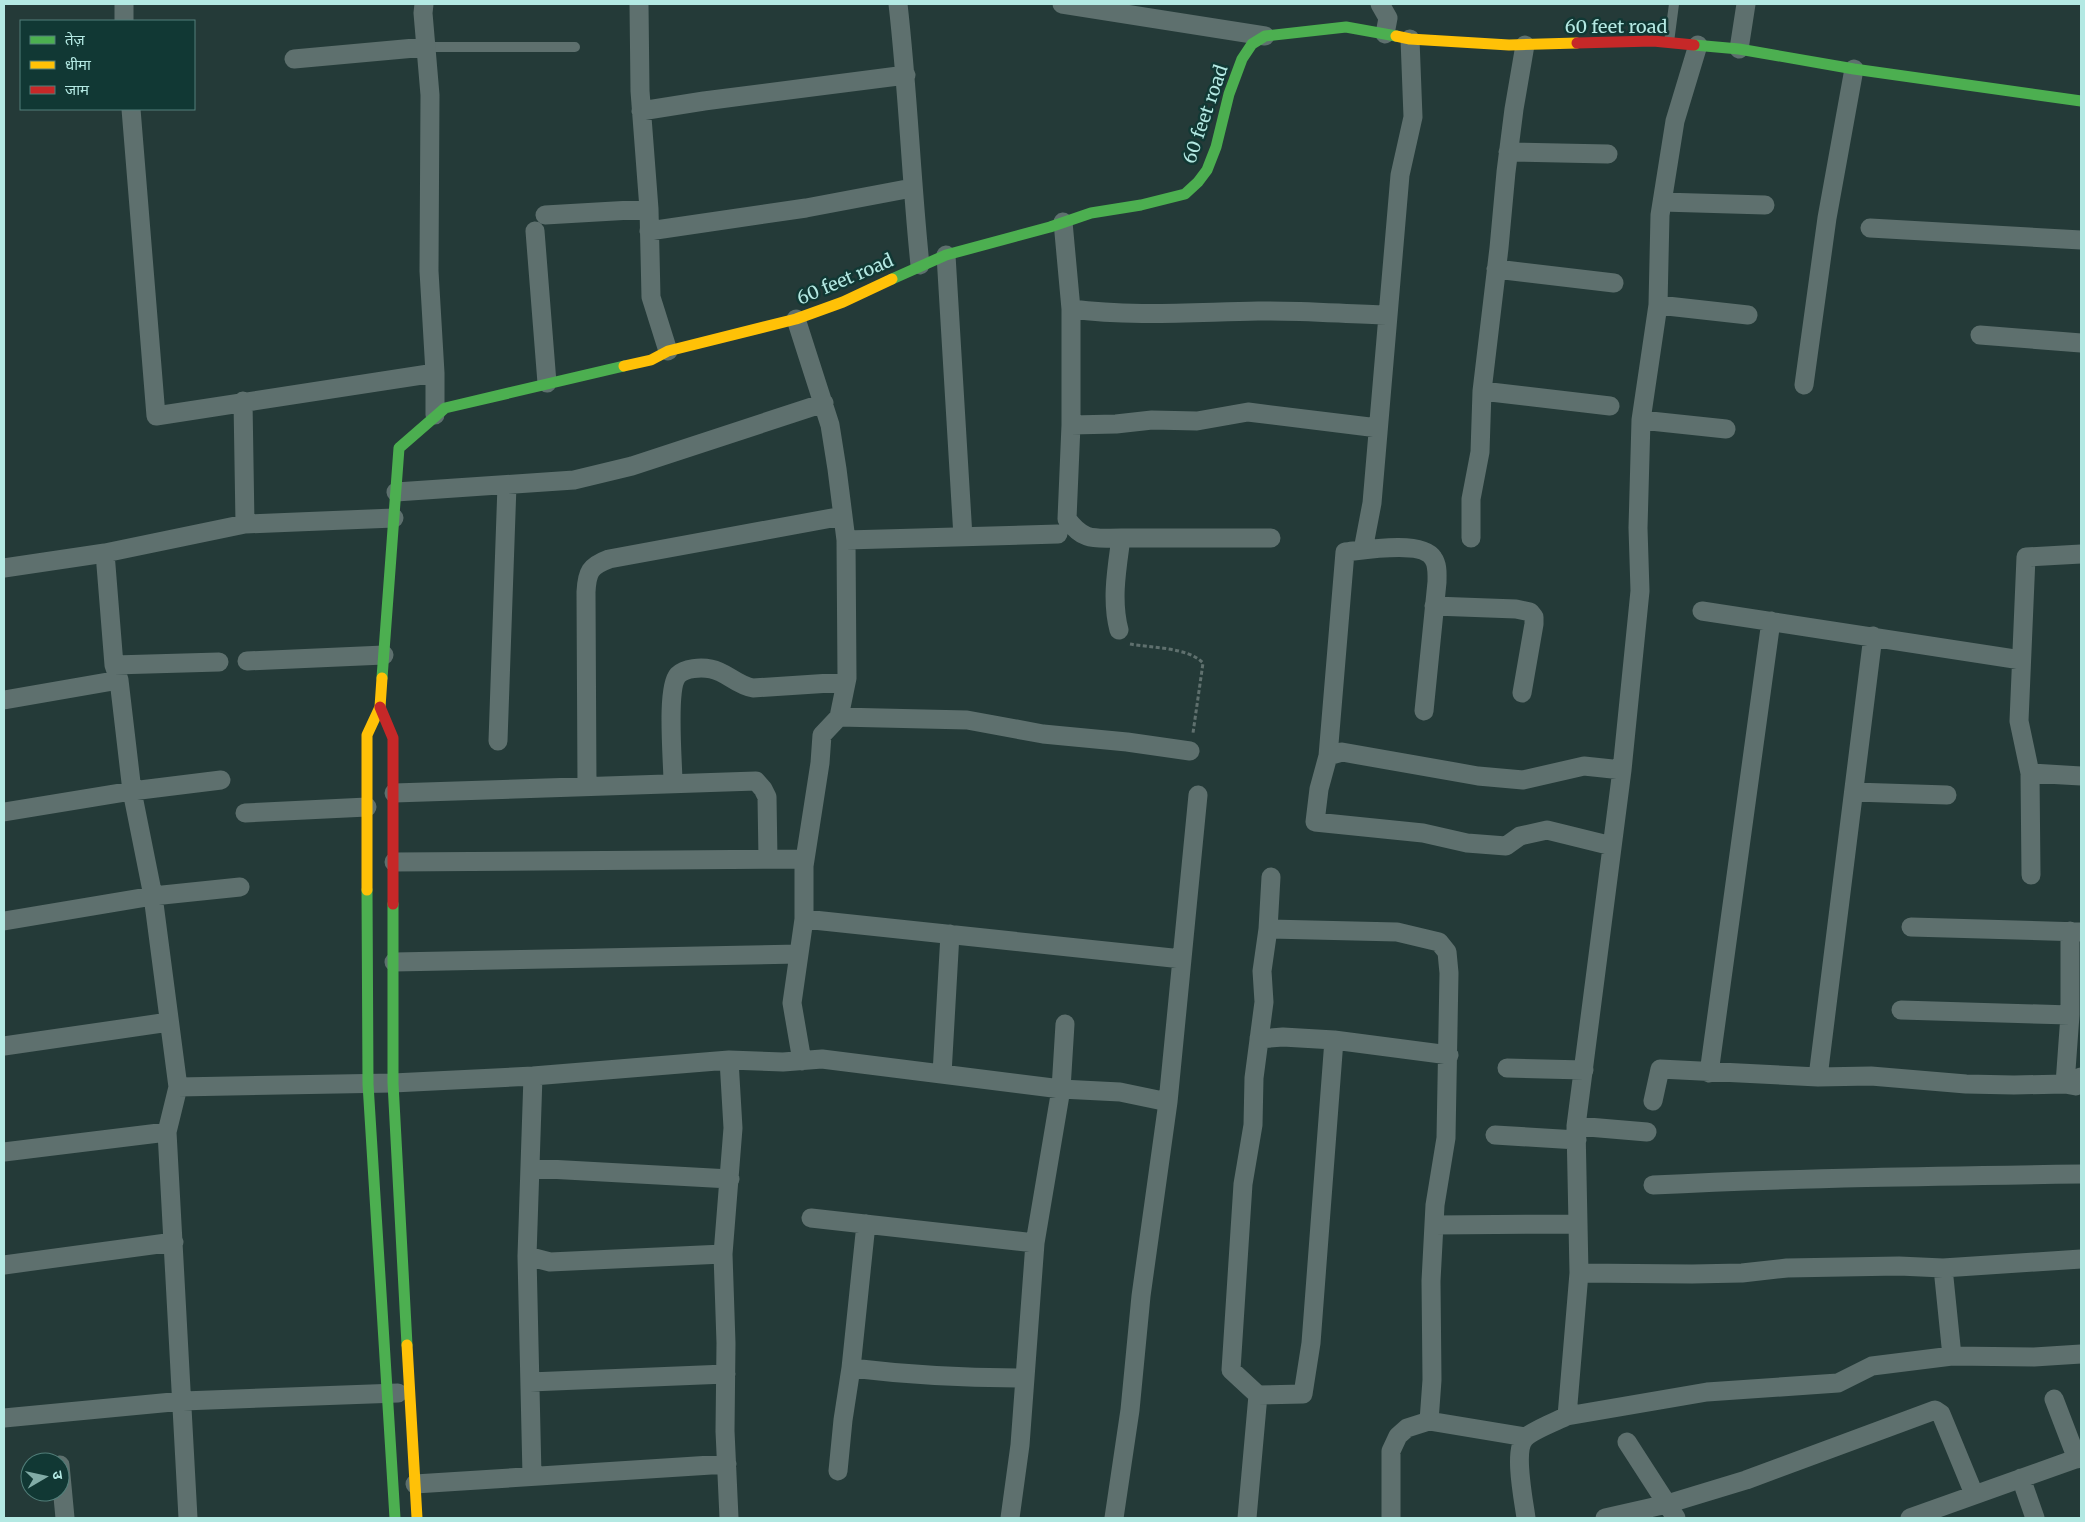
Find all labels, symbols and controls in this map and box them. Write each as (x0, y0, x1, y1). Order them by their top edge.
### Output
street label: 60 feet road (1565, 15, 1668, 38)
legend (20, 20, 195, 110)
text: तेज़ (65, 30, 86, 49)
text: धीमा (65, 55, 92, 74)
street label: 60 feet road (1177, 62, 1233, 166)
text: जाम (65, 80, 90, 99)
street label: 60 feet road (793, 248, 897, 310)
north arrow (20, 1452, 70, 1502)
text: उ (48, 1470, 67, 1481)

